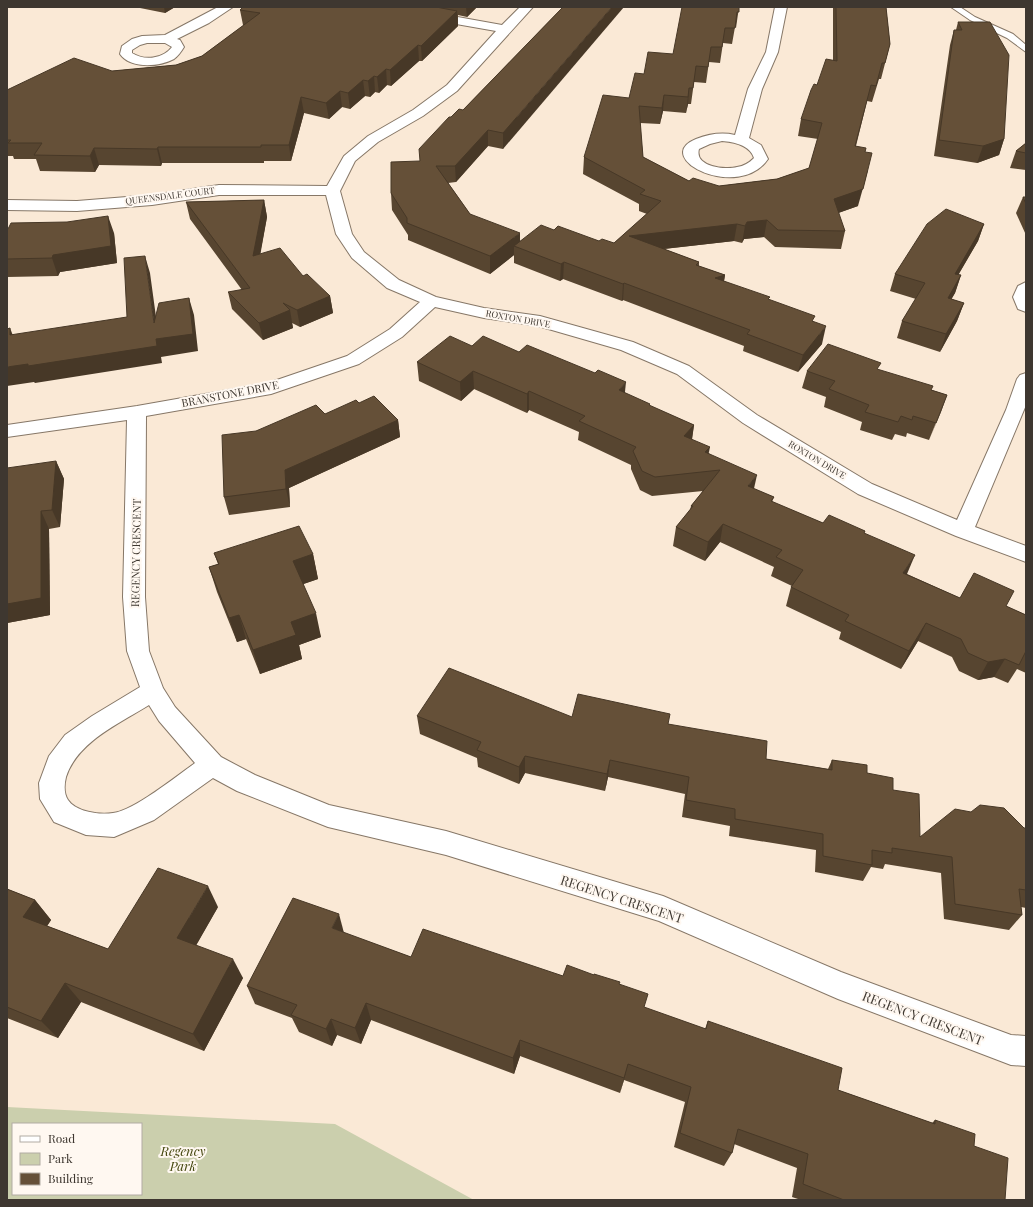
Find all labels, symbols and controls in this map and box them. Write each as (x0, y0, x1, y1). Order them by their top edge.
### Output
street label: QUEENSDALE COURT (124, 184, 216, 206)
street label: ROXTON DRIVE (485, 306, 552, 330)
street label: BRANSTONE DRIVE (180, 377, 280, 410)
street label: ROXTON DRIVE (786, 437, 849, 481)
street label: REGENCY CRESCENT (127, 498, 144, 607)
street label: REGENCY CRESCENT (558, 871, 686, 926)
street label: REGENCY CRESCENT (860, 987, 986, 1048)
legend (12, 1123, 142, 1195)
text: Road (48, 1130, 75, 1146)
park label: Regency Park (159, 1142, 206, 1174)
text: Park (48, 1150, 73, 1166)
text: Building (48, 1170, 94, 1186)

